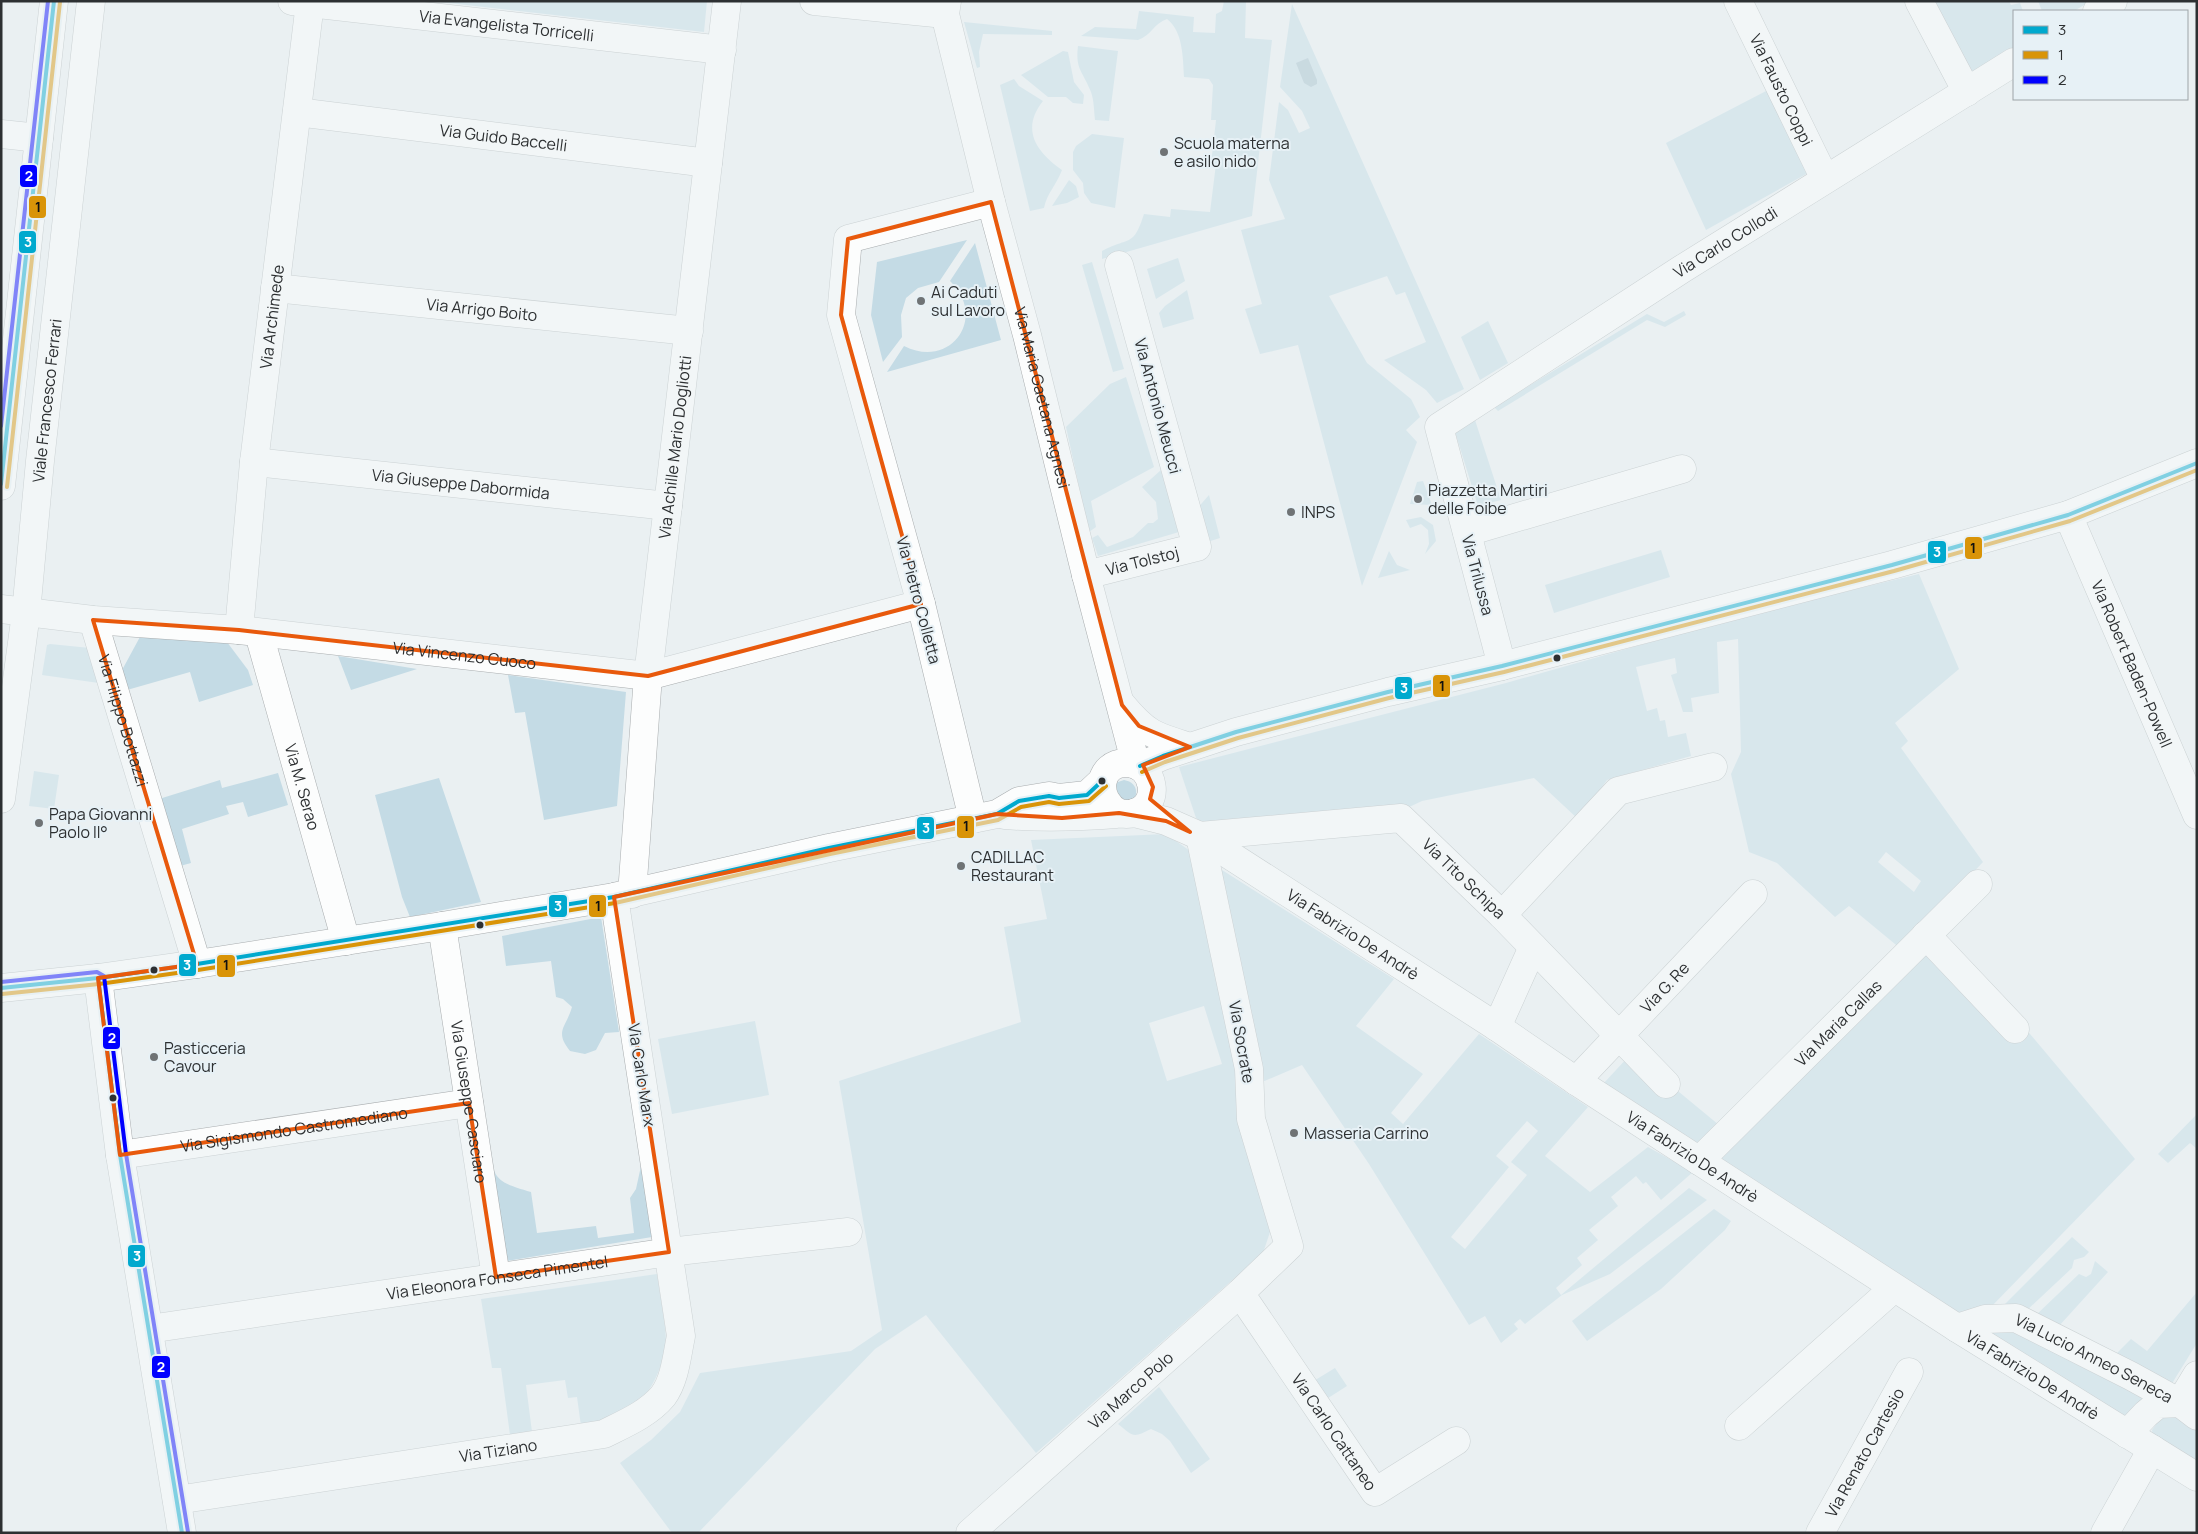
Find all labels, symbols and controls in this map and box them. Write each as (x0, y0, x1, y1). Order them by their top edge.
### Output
street label: Via Evangelista Torricelli (418, 5, 595, 46)
legend (2013, 10, 2188, 100)
text: 3 (2058, 19, 2066, 40)
street label: Via Fausto Coppi (1745, 30, 1818, 150)
text: 1 (2058, 44, 2064, 65)
text: 2 (2058, 69, 2067, 90)
street label: Via Guido Baccelli (438, 119, 569, 156)
place label: Scuola materna e asilo nido (1174, 132, 1290, 172)
marker: Scuola materna e asilo nido (1158, 146, 1170, 158)
line badge: 2 (19, 164, 38, 188)
text: 2 (25, 166, 33, 185)
line badge: 1 (28, 195, 47, 219)
text: 1 (35, 197, 41, 216)
street label: Via Carlo Collodi (1669, 201, 1782, 283)
line badge: 3 (18, 230, 37, 254)
text: 3 (24, 232, 32, 251)
street label: Via Archimede (254, 263, 289, 370)
place label: Ai Caduti sul Lavoro (931, 281, 1005, 321)
street label: Via Arrigo Boito (425, 293, 538, 326)
marker: Ai Caduti sul Lavoro (915, 295, 927, 307)
street label: Via Maria Gaetana Agnesi (1009, 305, 1075, 491)
street label: Viale Francesco Ferrari (27, 318, 67, 484)
street label: Via Antonio Meucci (1129, 336, 1187, 476)
street label: Via Achille Mario Dogliotti (653, 354, 696, 540)
street label: Via Giuseppe Dabormida (371, 464, 551, 504)
place label: Piazzetta Martiri delle Foibe (1428, 479, 1548, 519)
marker: Piazzetta Martiri delle Foibe (1412, 493, 1424, 505)
place label: INPS (1301, 501, 1335, 523)
marker: INPS (1285, 506, 1297, 518)
street label: Via Trilussa (1457, 532, 1499, 618)
street label: Via Pietro Colletta (891, 534, 947, 666)
line badge: 1 (1964, 536, 1983, 560)
text: 1 (1970, 538, 1976, 557)
line badge: 3 (1927, 540, 1947, 564)
street label: Via Tolstoj (1103, 541, 1181, 581)
text: 3 (1933, 542, 1941, 561)
street label: Via Robert Baden-Powell (2086, 577, 2178, 751)
street label: Via Vincenzo Cuoco (392, 636, 537, 674)
street label: Via Filippo Bottazzi (93, 652, 154, 789)
unlabelled marker (1552, 653, 1562, 663)
line badge: 1 (1432, 674, 1451, 698)
line badge: 3 (1394, 676, 1413, 700)
text: 1 (1439, 676, 1445, 695)
text: 3 (1400, 678, 1408, 697)
street label: Via M. Serao (280, 741, 325, 833)
unlabelled marker (1097, 776, 1107, 786)
place label: Papa Giovanni Paolo II° (49, 803, 152, 843)
line badge: 1 (956, 815, 975, 839)
line badge: 3 (916, 816, 935, 840)
text: 1 (963, 816, 969, 835)
marker: Papa Giovanni Paolo II° (33, 817, 45, 829)
text: 3 (922, 818, 930, 837)
street label: Via Tito Schipa (1417, 833, 1510, 924)
place label: CADILLAC Restaurant (971, 846, 1054, 886)
marker: CADILLAC Restaurant (955, 860, 967, 872)
street label: Via Fabrizio De Andrè (1283, 884, 1423, 985)
line badge: 3 (548, 894, 568, 918)
line badge: 1 (588, 894, 607, 918)
text: 3 (554, 896, 562, 915)
text: 1 (595, 896, 601, 915)
unlabelled marker (475, 920, 485, 930)
line badge: 3 (178, 953, 197, 977)
line badge: 1 (216, 954, 236, 978)
text: 3 (183, 955, 191, 974)
text: 1 (223, 955, 229, 974)
street label: Via G. Re (1635, 957, 1694, 1018)
unlabelled marker (149, 965, 159, 975)
street label: Via Maria Callas (1790, 975, 1886, 1071)
street label: Via Socrate (1224, 999, 1260, 1085)
street label: Via Giuseppe Casciaro (446, 1019, 492, 1185)
street label: Via Carlo Marx (623, 1022, 661, 1129)
line badge: 2 (102, 1026, 121, 1050)
text: 2 (108, 1028, 116, 1047)
place label: Pasticceria Cavour (164, 1037, 246, 1077)
marker: Pasticceria Cavour (148, 1051, 160, 1063)
unlabelled marker (108, 1093, 118, 1103)
street label: Via Sigismondo Castromediano (179, 1101, 409, 1157)
street label: Via Fabrizio De Andrè (1622, 1106, 1763, 1208)
place label: Masseria Carrino (1304, 1122, 1429, 1144)
marker: Masseria Carrino (1288, 1127, 1300, 1139)
line badge: 3 (127, 1244, 146, 1268)
text: 3 (133, 1246, 141, 1265)
street label: Via Eleonora Fonseca Pimentel (385, 1250, 609, 1305)
street label: Via Lucio Anneo Seneca (2011, 1308, 2177, 1408)
street label: Via Fabrizio De Andrè (1962, 1325, 2104, 1425)
street label: Via Marco Polo (1083, 1346, 1178, 1434)
line badge: 2 (151, 1355, 171, 1379)
text: 2 (157, 1357, 165, 1376)
street label: Via Carlo Cattaneo (1287, 1369, 1382, 1495)
street label: Via Renato Cartesio (1820, 1384, 1909, 1521)
street label: Via Tiziano (458, 1433, 539, 1467)

